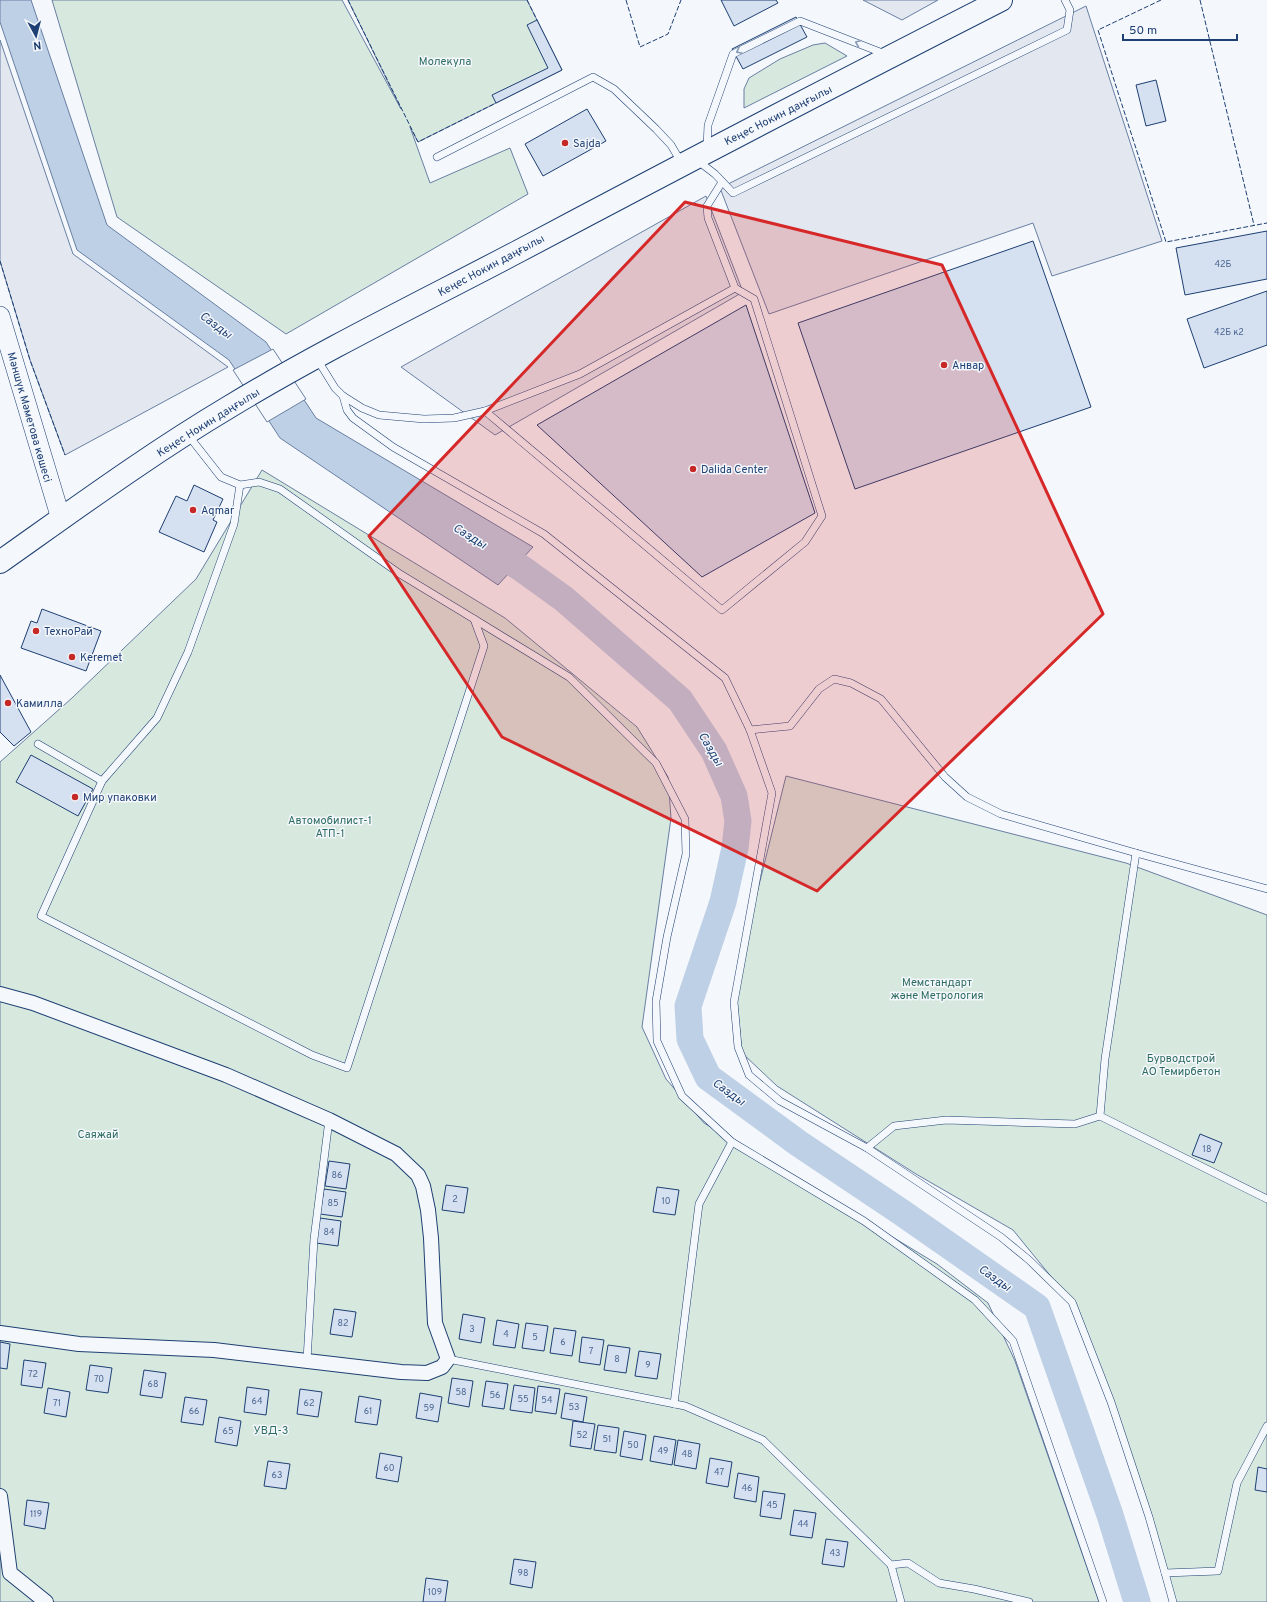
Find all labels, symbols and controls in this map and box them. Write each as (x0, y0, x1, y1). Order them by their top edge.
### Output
north arrow (16, 16, 56, 56)
scale bar (1123, 16, 1237, 42)
text: 50 m (1129, 23, 1157, 39)
text: N (32, 38, 42, 52)
one-way arrow (854, 40, 861, 48)
one-way arrow (736, 46, 743, 54)
park label: Молекула (419, 55, 471, 69)
street label: Кеңес Нокин даңғылы (722, 83, 835, 149)
place label: Sajda (573, 137, 601, 151)
marker: Sajda (560, 138, 570, 148)
street label: Кеңес Нокин даңғылы (436, 232, 547, 300)
house number: 42Б (1214, 259, 1232, 270)
water label: Сазды (196, 308, 236, 344)
house number: 42Б к2 (1214, 327, 1244, 338)
street label: Мәншүк Мәметова көшесі (4, 351, 54, 484)
place label: Анвар (952, 359, 984, 373)
marker: Анвар (939, 360, 949, 370)
street label: Кеңес Нокин даңғылы (154, 385, 263, 460)
place label: Dalida Center (701, 463, 769, 477)
marker: Dalida Center (688, 464, 698, 474)
place label: Aqmar (201, 504, 235, 518)
marker: Aqmar (188, 505, 198, 515)
water label: Сазды (450, 520, 490, 554)
place label: ТехноРай (44, 625, 93, 639)
marker: ТехноРай (31, 626, 41, 636)
place label: Keremet (80, 651, 123, 665)
marker: Keremet (67, 652, 77, 662)
place label: Камилла (16, 697, 63, 711)
marker: Камилла (3, 698, 13, 708)
water label: Сазды (694, 730, 727, 770)
place label: Мир упаковки (83, 791, 157, 805)
marker: Мир упаковки (70, 792, 80, 802)
park label: Автомобилист-1 АТП-1 (288, 814, 372, 841)
park label: Мемстандарт және Метрология (891, 976, 983, 1003)
park label: Бурводстрой АО Темирбетон (1141, 1052, 1221, 1079)
water label: Сазды (709, 1076, 749, 1111)
park label: Саяжай (78, 1128, 118, 1142)
house number: 18 (1203, 1144, 1211, 1155)
house number: 86 (332, 1170, 342, 1181)
house number: 2 (452, 1194, 458, 1205)
house number: 10 (661, 1196, 671, 1207)
house number: 85 (327, 1198, 339, 1209)
house number: 84 (323, 1227, 335, 1238)
water label: Сазды (975, 1262, 1015, 1296)
house number: 82 (338, 1318, 348, 1329)
house number: 3 (469, 1324, 475, 1335)
house number: 4 (503, 1329, 509, 1340)
house number: 5 (532, 1332, 538, 1343)
house number: 6 (560, 1337, 566, 1348)
house number: 7 (589, 1346, 594, 1357)
house number: 8 (614, 1354, 620, 1365)
house number: 9 (645, 1360, 651, 1371)
house number: 72 (28, 1369, 38, 1380)
house number: 70 (94, 1374, 104, 1385)
house number: 68 (148, 1379, 158, 1390)
house number: 58 (455, 1387, 467, 1398)
house number: 56 (490, 1390, 500, 1401)
house number: 55 (517, 1394, 529, 1405)
house number: 54 (541, 1395, 553, 1406)
house number: 64 (252, 1396, 263, 1407)
house number: 71 (53, 1398, 61, 1409)
house number: 62 (304, 1398, 314, 1409)
house number: 53 (568, 1402, 580, 1413)
house number: 59 (424, 1403, 434, 1414)
house number: 66 (189, 1406, 199, 1417)
house number: 61 (364, 1406, 372, 1417)
park label: УВД-3 (254, 1424, 288, 1438)
house number: 65 (223, 1426, 233, 1437)
house number: 52 (576, 1430, 588, 1441)
house number: 51 (603, 1434, 611, 1445)
house number: 50 (627, 1440, 639, 1451)
house number: 49 (658, 1446, 668, 1457)
house number: 48 (681, 1449, 693, 1460)
house number: 60 (383, 1463, 395, 1474)
house number: 47 (714, 1467, 724, 1478)
house number: 63 (272, 1470, 282, 1481)
house number: 46 (742, 1483, 752, 1494)
house number: 45 (766, 1500, 778, 1511)
house number: 119 (30, 1509, 42, 1520)
house number: 44 (797, 1519, 809, 1530)
house number: 43 (829, 1548, 841, 1559)
house number: 98 (518, 1568, 528, 1579)
house number: 109 (428, 1587, 442, 1598)

